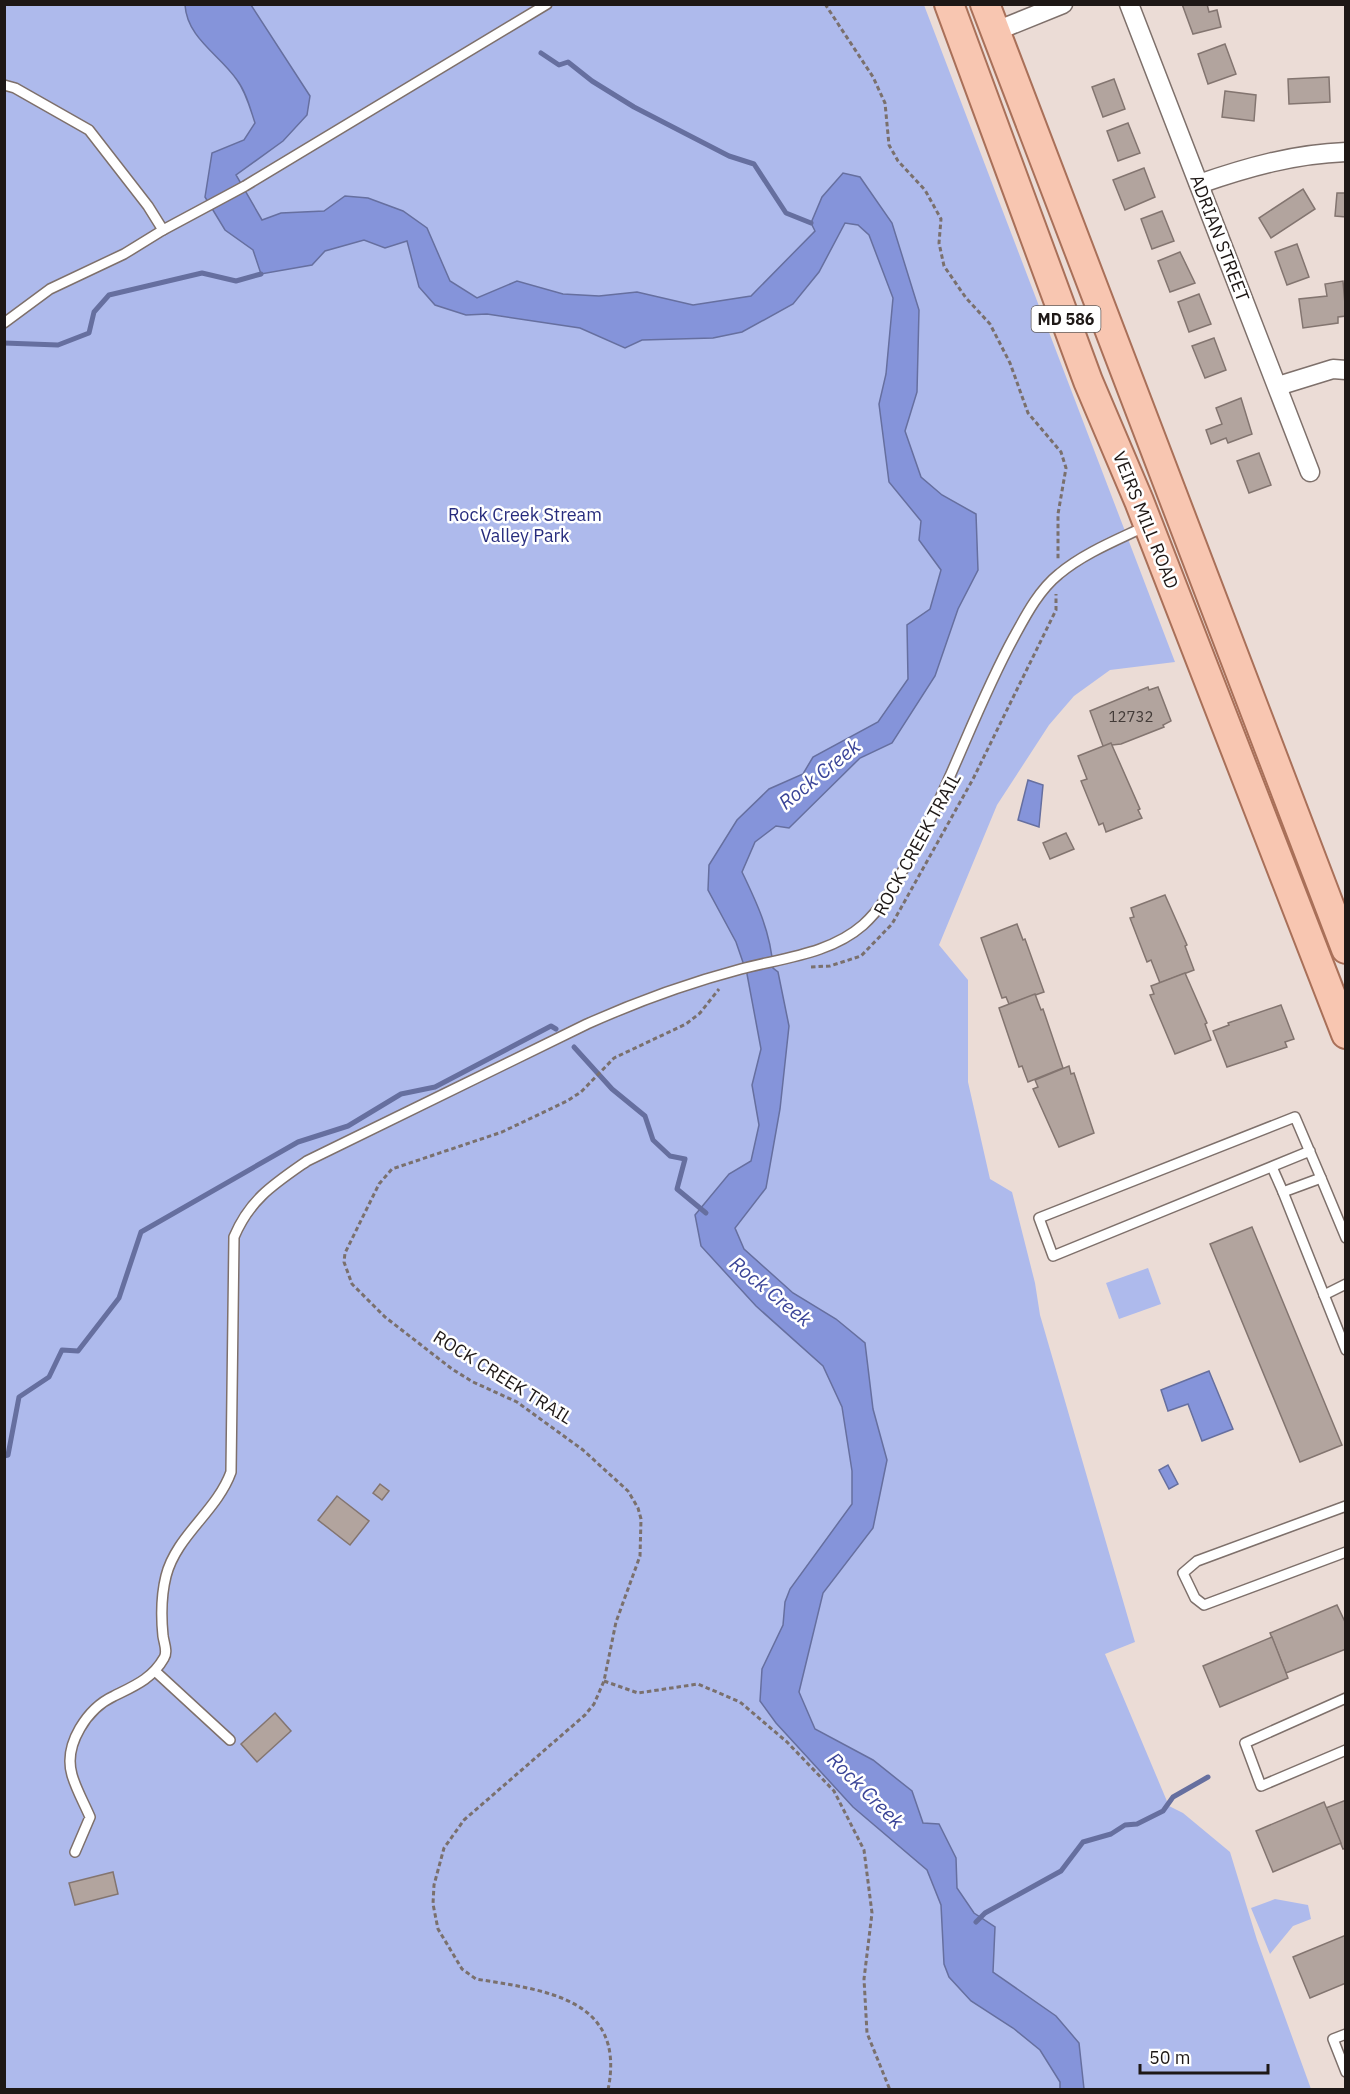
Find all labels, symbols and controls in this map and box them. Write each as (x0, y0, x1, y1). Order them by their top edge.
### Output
street label: ADRIAN STREET (1185, 171, 1255, 305)
road number: MD 586 (1032, 306, 1100, 332)
street label: VEIRS MILL ROAD (1108, 448, 1184, 592)
park label: Rock Creek Stream Valley Park (448, 503, 602, 547)
house number: 12732 (1108, 707, 1154, 726)
water label: Rock Creek (772, 732, 866, 815)
street label: ROCK CREEK TRAIL (868, 769, 966, 919)
water label: Rock Creek (724, 1250, 818, 1333)
street label: ROCK CREEK TRAIL (429, 1325, 577, 1429)
water label: Rock Creek (822, 1746, 911, 1835)
scale bar (1140, 2037, 1268, 2075)
text: 50 m (1149, 2046, 1191, 2069)

